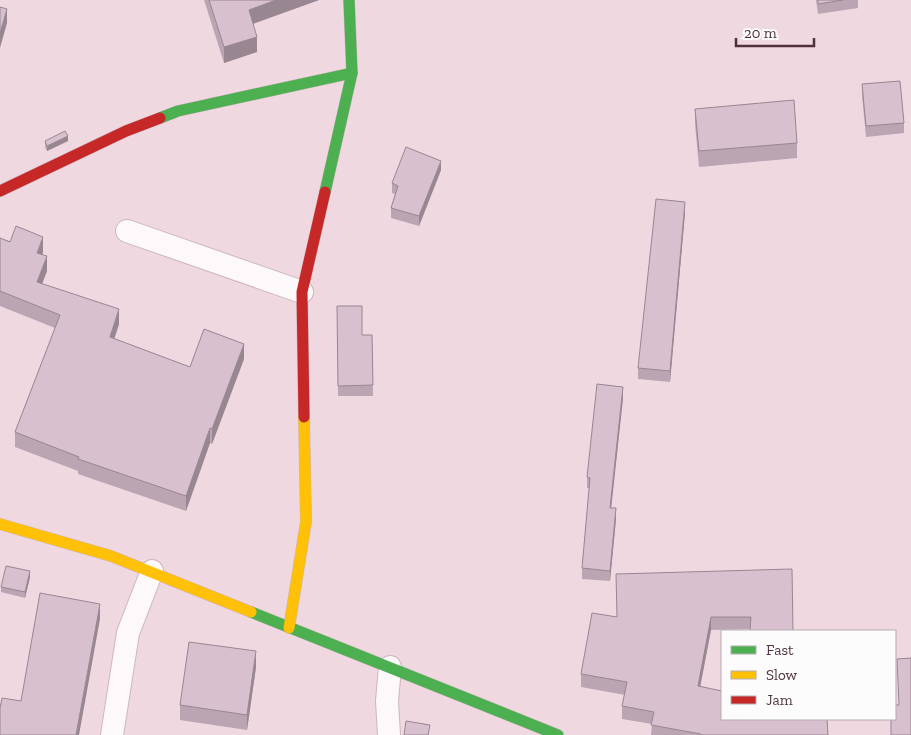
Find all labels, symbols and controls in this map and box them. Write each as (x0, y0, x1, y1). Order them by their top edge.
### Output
scale bar (736, 15, 814, 47)
text: 20 m (744, 24, 777, 42)
legend (721, 630, 896, 720)
text: Fast (766, 641, 794, 659)
text: Slow (766, 666, 798, 684)
text: Jam (766, 691, 793, 709)

